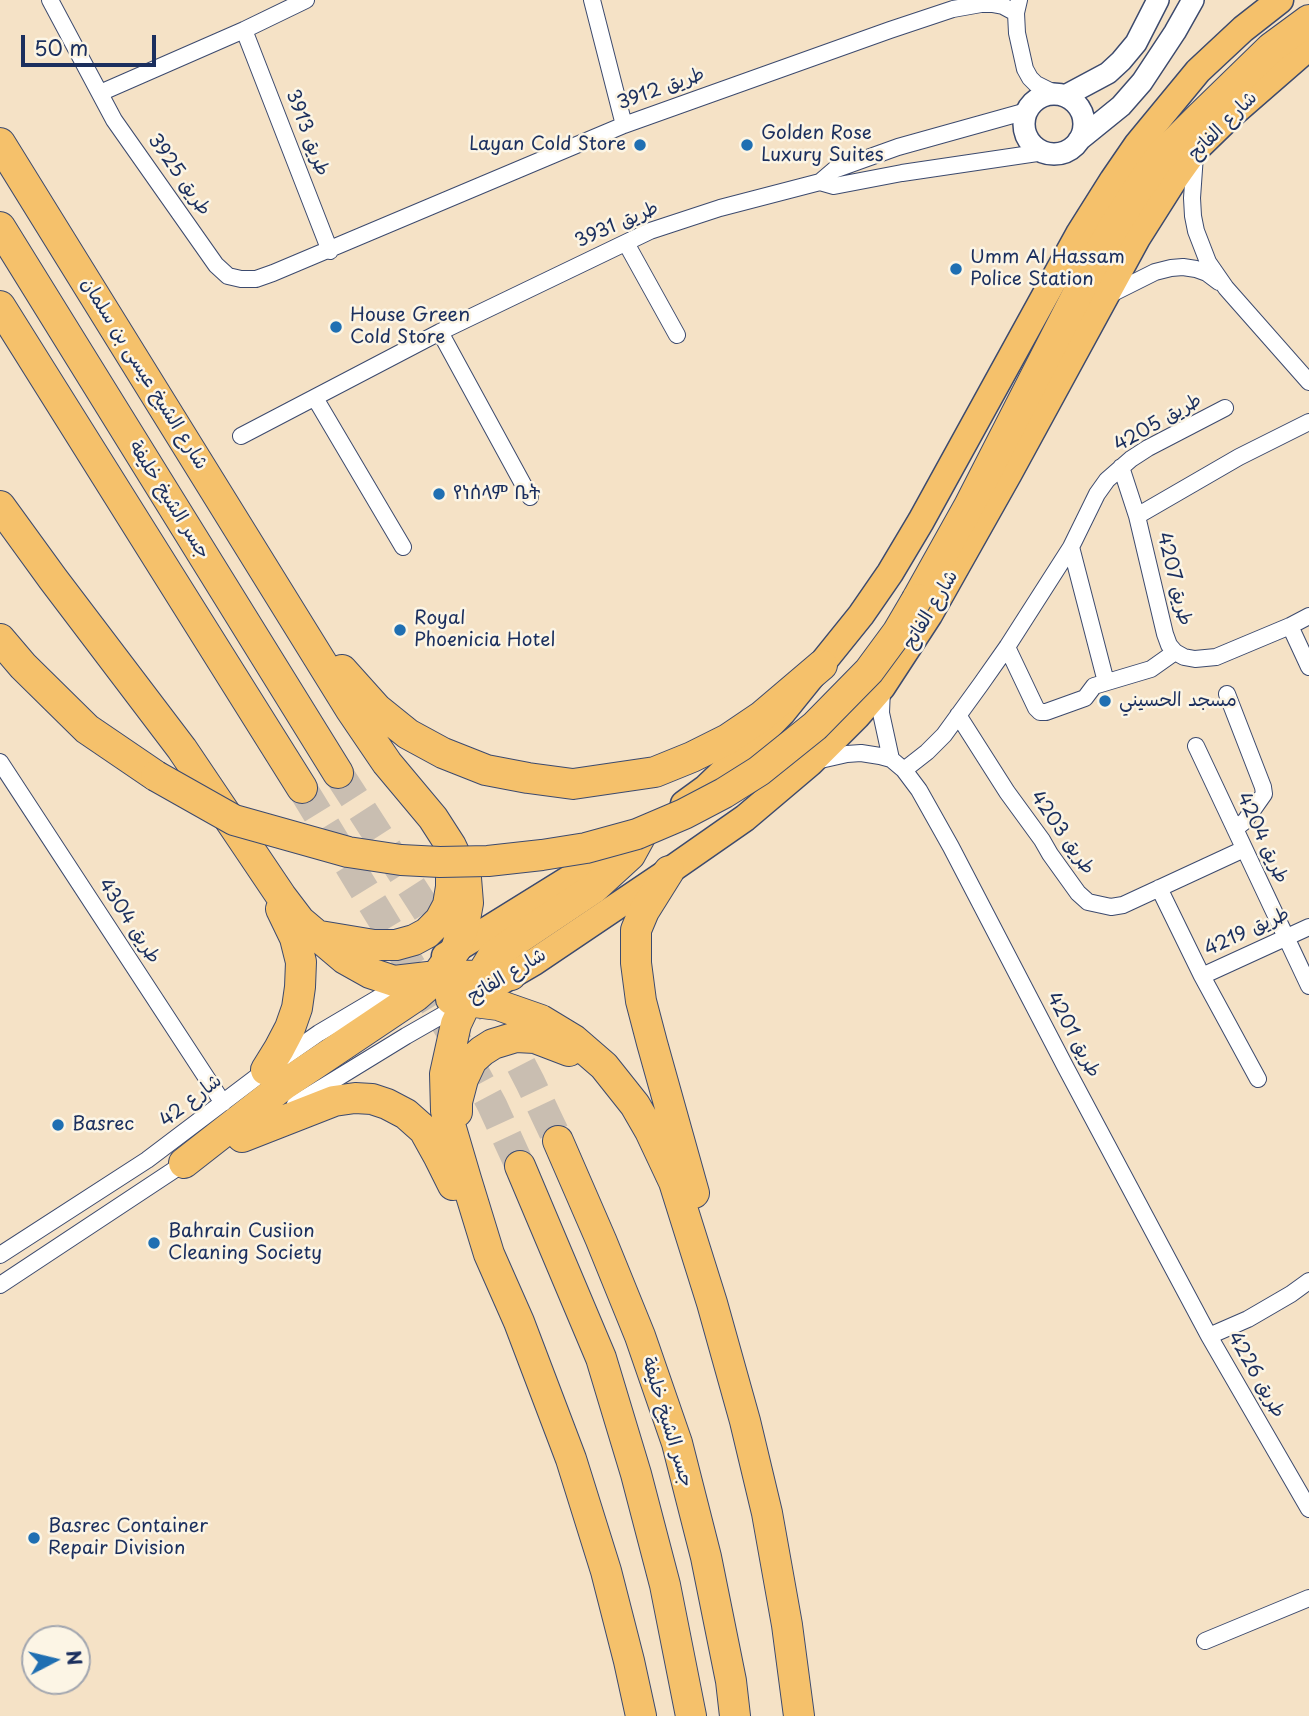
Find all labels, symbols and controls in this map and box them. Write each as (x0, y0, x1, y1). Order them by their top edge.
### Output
scale bar (24, 21, 159, 65)
text: 50 m (34, 31, 88, 63)
street label: طريق 3912 (614, 63, 708, 115)
street label: طريق 3913 (280, 87, 334, 179)
street label: شارع الفاتح (1184, 87, 1262, 165)
place label: Golden Rose Luxury Suites (761, 123, 884, 167)
street label: طريق 3925 (143, 130, 215, 220)
place label: Layan Cold Store (469, 134, 626, 156)
marker: Layan Cold Store (632, 137, 648, 153)
marker: Golden Rose Luxury Suites (739, 137, 755, 153)
street label: طريق 3931 (572, 197, 662, 253)
place label: Umm Al Hassam Police Station (970, 247, 1125, 291)
marker: Umm Al Hassam Police Station (948, 261, 964, 277)
street label: شارع الشيخ عيسى بن سلمان (76, 274, 212, 474)
place label: House Green Cold Store (350, 305, 470, 349)
marker: House Green Cold Store (328, 319, 344, 335)
street label: طريق 4205 (1110, 389, 1206, 457)
street label: جسر الشيخ خليفة (124, 437, 214, 563)
place label: የነሰላም ቤት (453, 483, 540, 505)
marker: የነሰላም ቤት (431, 486, 447, 502)
street label: طريق 4207 (1151, 530, 1197, 628)
street label: شارع الفاتح (899, 566, 963, 654)
place label: Royal Phoenicia Hotel (414, 608, 555, 652)
marker: Royal Phoenicia Hotel (392, 622, 408, 638)
place label: مسجد الحسيني (1119, 690, 1237, 712)
marker: مسجد الحسيني (1097, 693, 1113, 709)
street label: طريق 4203 (1025, 787, 1099, 879)
street label: طريق 4204 (1231, 789, 1293, 887)
street label: طريق 4304 (93, 874, 165, 968)
street label: طريق 4219 (1201, 902, 1293, 962)
street label: شارع الفاتح (463, 944, 551, 1008)
street label: طريق 4201 (1041, 988, 1105, 1082)
street label: شارع 42 (155, 1070, 227, 1132)
place label: Basrec (72, 1114, 134, 1136)
marker: Basrec (50, 1117, 66, 1133)
place label: Bahrain Cusiion Cleaning Society (168, 1221, 322, 1265)
marker: Bahrain Cusiion Cleaning Society (146, 1235, 162, 1251)
street label: طريق 4226 (1222, 1328, 1290, 1422)
street label: جسر الشيخ خليفة (636, 1354, 698, 1490)
place label: Basrec Container Repair Division (48, 1516, 208, 1560)
marker: Basrec Container Repair Division (26, 1530, 42, 1546)
north arrow (21, 1625, 91, 1695)
text: N (60, 1649, 90, 1667)

